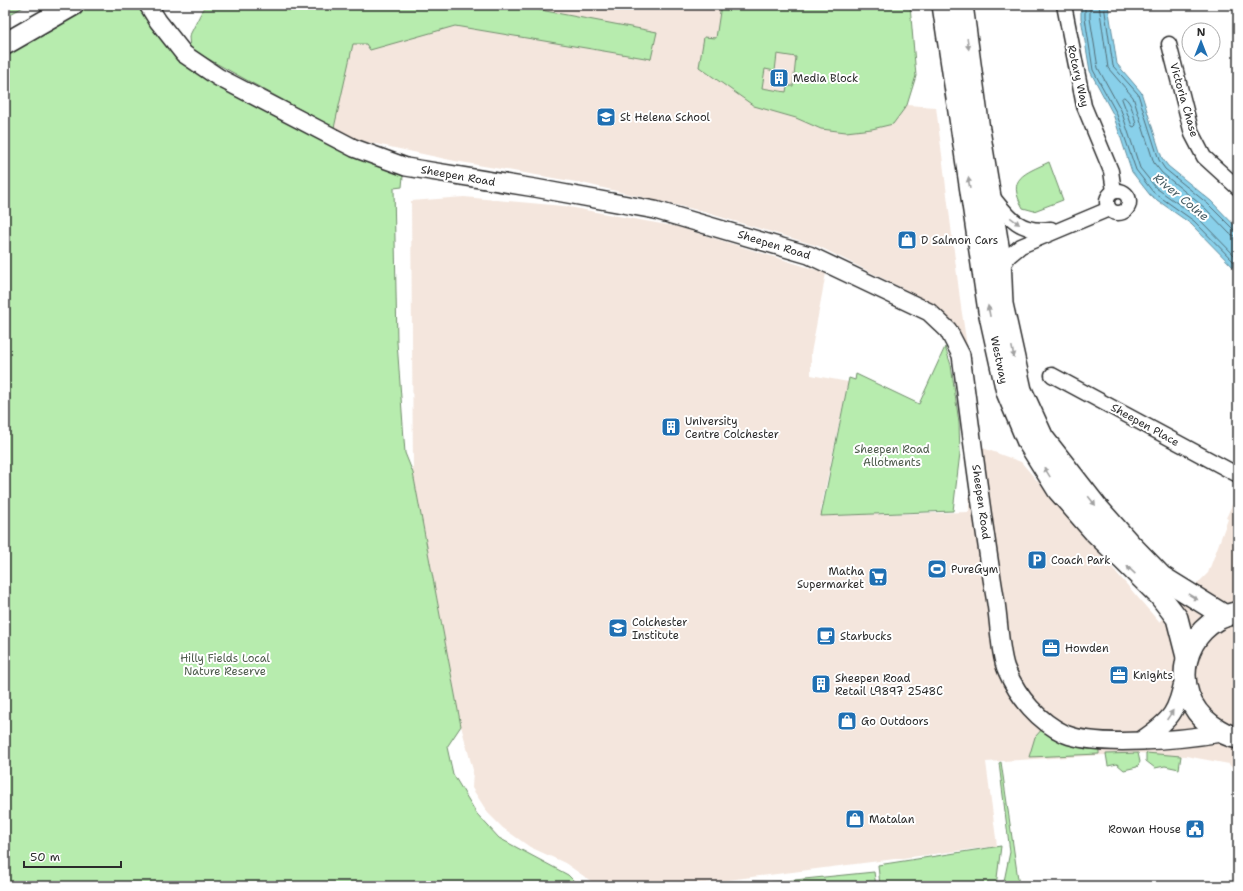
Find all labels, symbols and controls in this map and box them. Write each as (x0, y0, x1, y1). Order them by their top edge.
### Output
north arrow (1181, 22, 1221, 62)
text: N (1197, 25, 1206, 40)
one-way arrow (965, 38, 971, 50)
street label: Rotary Way (1064, 44, 1092, 108)
street label: Victoria Chase (1166, 61, 1202, 139)
building icon: Media Block (768, 67, 790, 89)
place label: Media Block (793, 71, 858, 86)
school or university icon: St Helena School (595, 106, 617, 128)
place label: St Helena School (620, 110, 711, 125)
street label: Sheepen Road (420, 162, 497, 190)
water label: River Colne (1150, 170, 1212, 224)
one-way arrow (966, 177, 972, 189)
one-way arrow (1010, 217, 1021, 225)
street label: Sheepen Road (736, 227, 812, 263)
shop icon: D Salmon Cars (896, 229, 918, 251)
place label: D Salmon Cars (921, 233, 998, 248)
one-way arrow (986, 305, 992, 317)
street label: Westway (987, 335, 1011, 385)
one-way arrow (1011, 346, 1017, 358)
street label: Sheepen Place (1108, 400, 1182, 450)
place label: University Centre Colchester (685, 414, 779, 442)
building icon: University Centre Colchester (660, 416, 682, 438)
park label: Sheepen Road Allotments (854, 442, 930, 470)
street label: Sheepen Road (968, 464, 994, 540)
one-way arrow (1043, 466, 1050, 478)
one-way arrow (1088, 496, 1097, 507)
parking icon: Coach Park (1026, 549, 1048, 571)
place label: Coach Park (1051, 553, 1111, 568)
sports icon: PureGym (926, 558, 948, 580)
place label: PureGym (951, 562, 999, 577)
place label: Matha Supermarket (797, 564, 864, 592)
supermarket icon: Matha Supermarket (867, 566, 889, 588)
one-way arrow (1127, 566, 1136, 575)
one-way arrow (1187, 593, 1199, 600)
place label: Colchester Institute (632, 615, 687, 643)
school or university icon: Colchester Institute (607, 617, 629, 639)
cafe icon: Starbucks (815, 625, 837, 647)
place label: Starbucks (840, 629, 892, 644)
office icon: Howden (1040, 637, 1062, 659)
place label: Howden (1065, 641, 1109, 656)
park label: Hilly Fields Local Nature Reserve (180, 651, 271, 679)
office icon: Knights (1108, 664, 1130, 686)
place label: Knights (1133, 668, 1173, 683)
place label: Sheepen Road Retail L9897 2548C (835, 671, 943, 699)
building icon: Sheepen Road Retail L9897 2548C (810, 673, 832, 695)
one-way arrow (1167, 709, 1174, 721)
shop icon: Go Outdoors (836, 710, 858, 732)
place label: Go Outdoors (861, 714, 929, 729)
shop icon: Matalan (844, 808, 866, 830)
place label: Matalan (869, 812, 915, 827)
public building icon: Rowan House (1184, 818, 1206, 840)
place label: Rowan House (1108, 822, 1181, 837)
scale bar (24, 843, 121, 869)
text: 50 m (30, 849, 60, 865)

